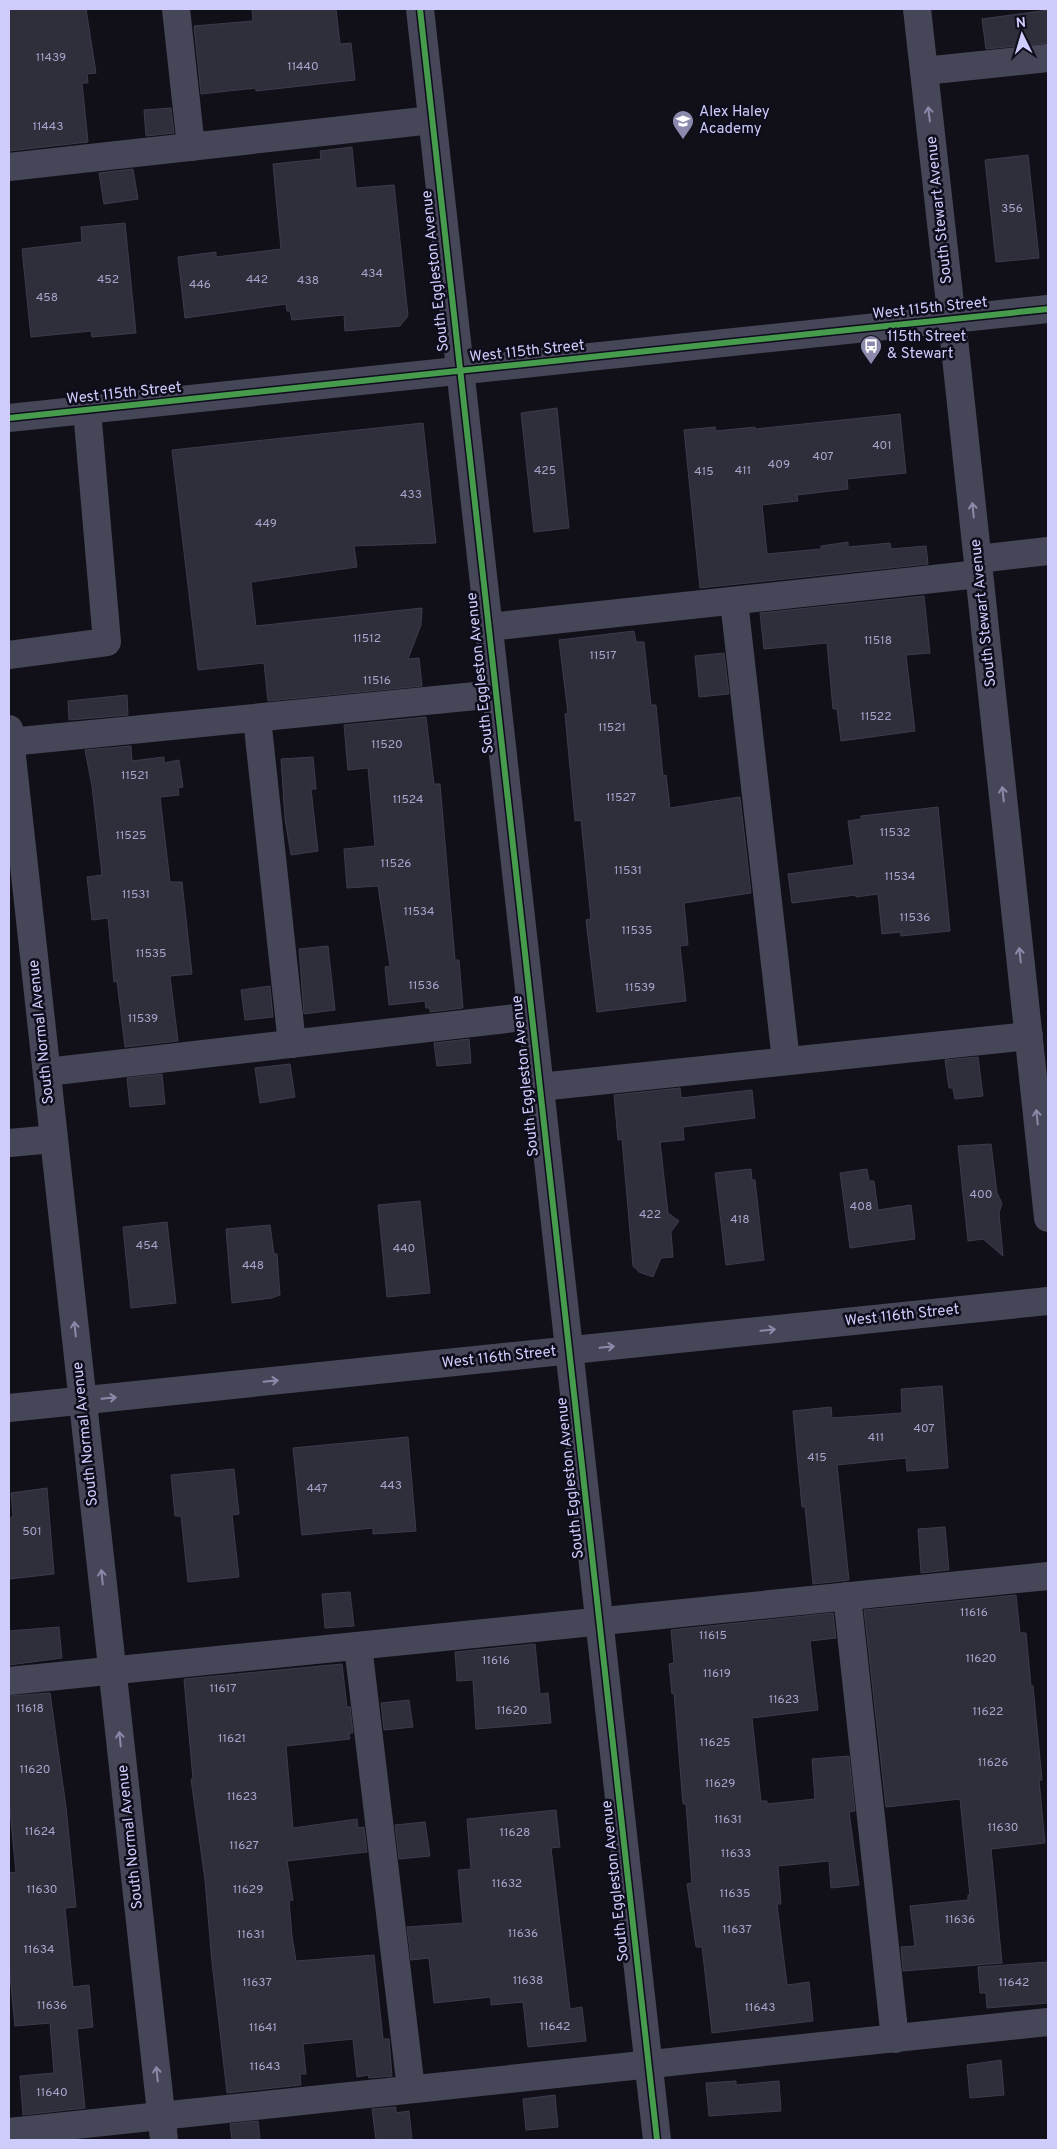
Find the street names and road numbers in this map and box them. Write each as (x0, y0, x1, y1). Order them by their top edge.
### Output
street label: South Stewart Avenue (923, 135, 957, 285)
street label: South Eggleston Avenue (418, 189, 454, 353)
street label: West 115th Street (872, 294, 988, 324)
street label: West 115th Street (469, 337, 585, 367)
street label: West 115th Street (66, 379, 182, 409)
street label: South Stewart Avenue (967, 538, 1001, 688)
street label: South Eggleston Avenue (463, 591, 499, 755)
street label: South Normal Avenue (25, 959, 59, 1105)
street label: South Eggleston Avenue (508, 994, 544, 1158)
street label: West 116th Street (844, 1301, 960, 1331)
street label: West 116th Street (441, 1343, 557, 1373)
street label: South Normal Avenue (69, 1361, 103, 1507)
street label: South Eggleston Avenue (553, 1396, 589, 1560)
street label: South Normal Avenue (114, 1764, 148, 1910)
street label: South Eggleston Avenue (598, 1799, 634, 1963)

